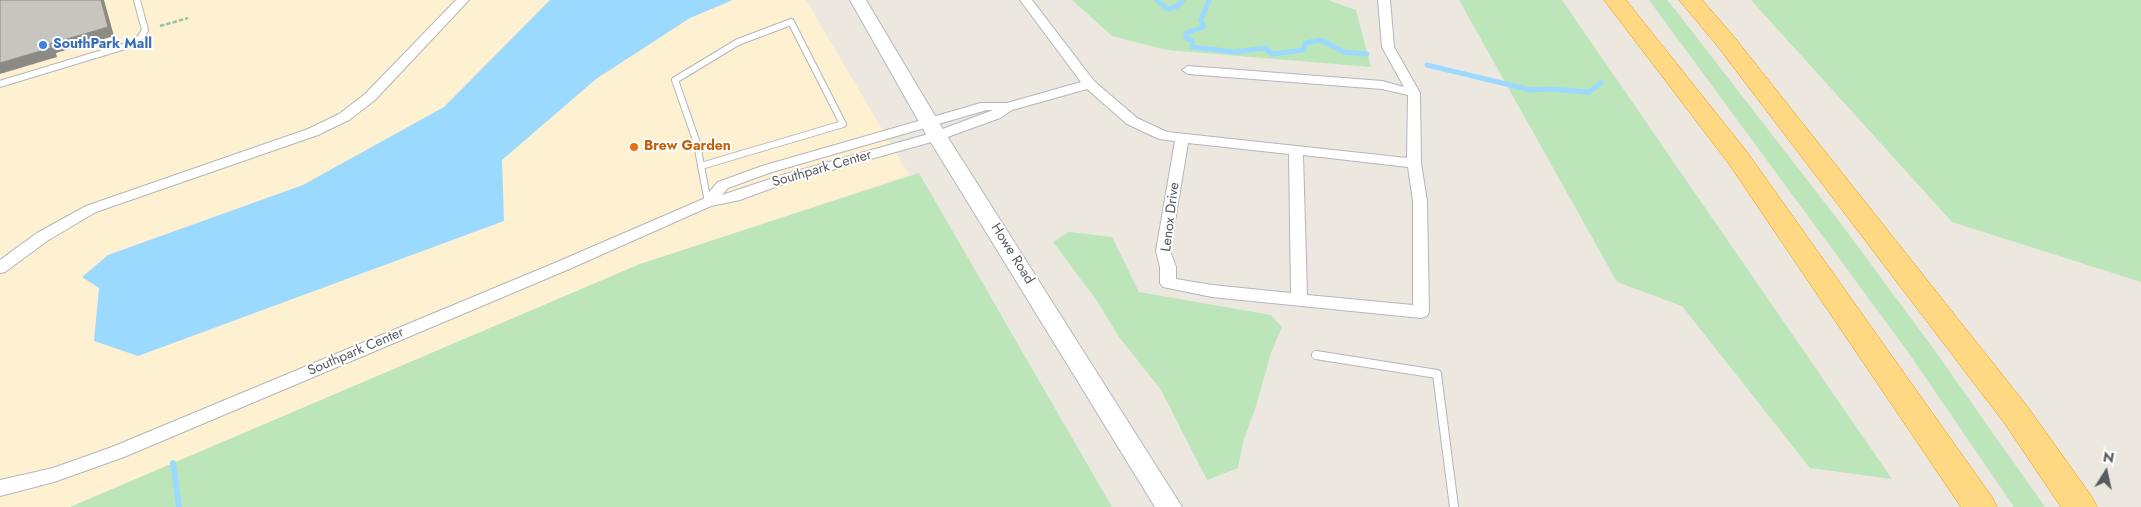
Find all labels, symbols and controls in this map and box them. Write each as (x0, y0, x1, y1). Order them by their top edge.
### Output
place label: SouthPark Mall (53, 37, 152, 53)
marker: SouthPark Mall (37, 39, 49, 51)
place label: Brew Garden (644, 139, 731, 155)
marker: Brew Garden (628, 141, 640, 153)
street label: Southpark Center (770, 147, 874, 191)
street label: Lenox Drive (1158, 181, 1184, 253)
street label: Howe Road (987, 221, 1037, 287)
street label: Southpark Center (305, 324, 407, 380)
text: N (2101, 446, 2116, 468)
north arrow (2081, 447, 2131, 497)

